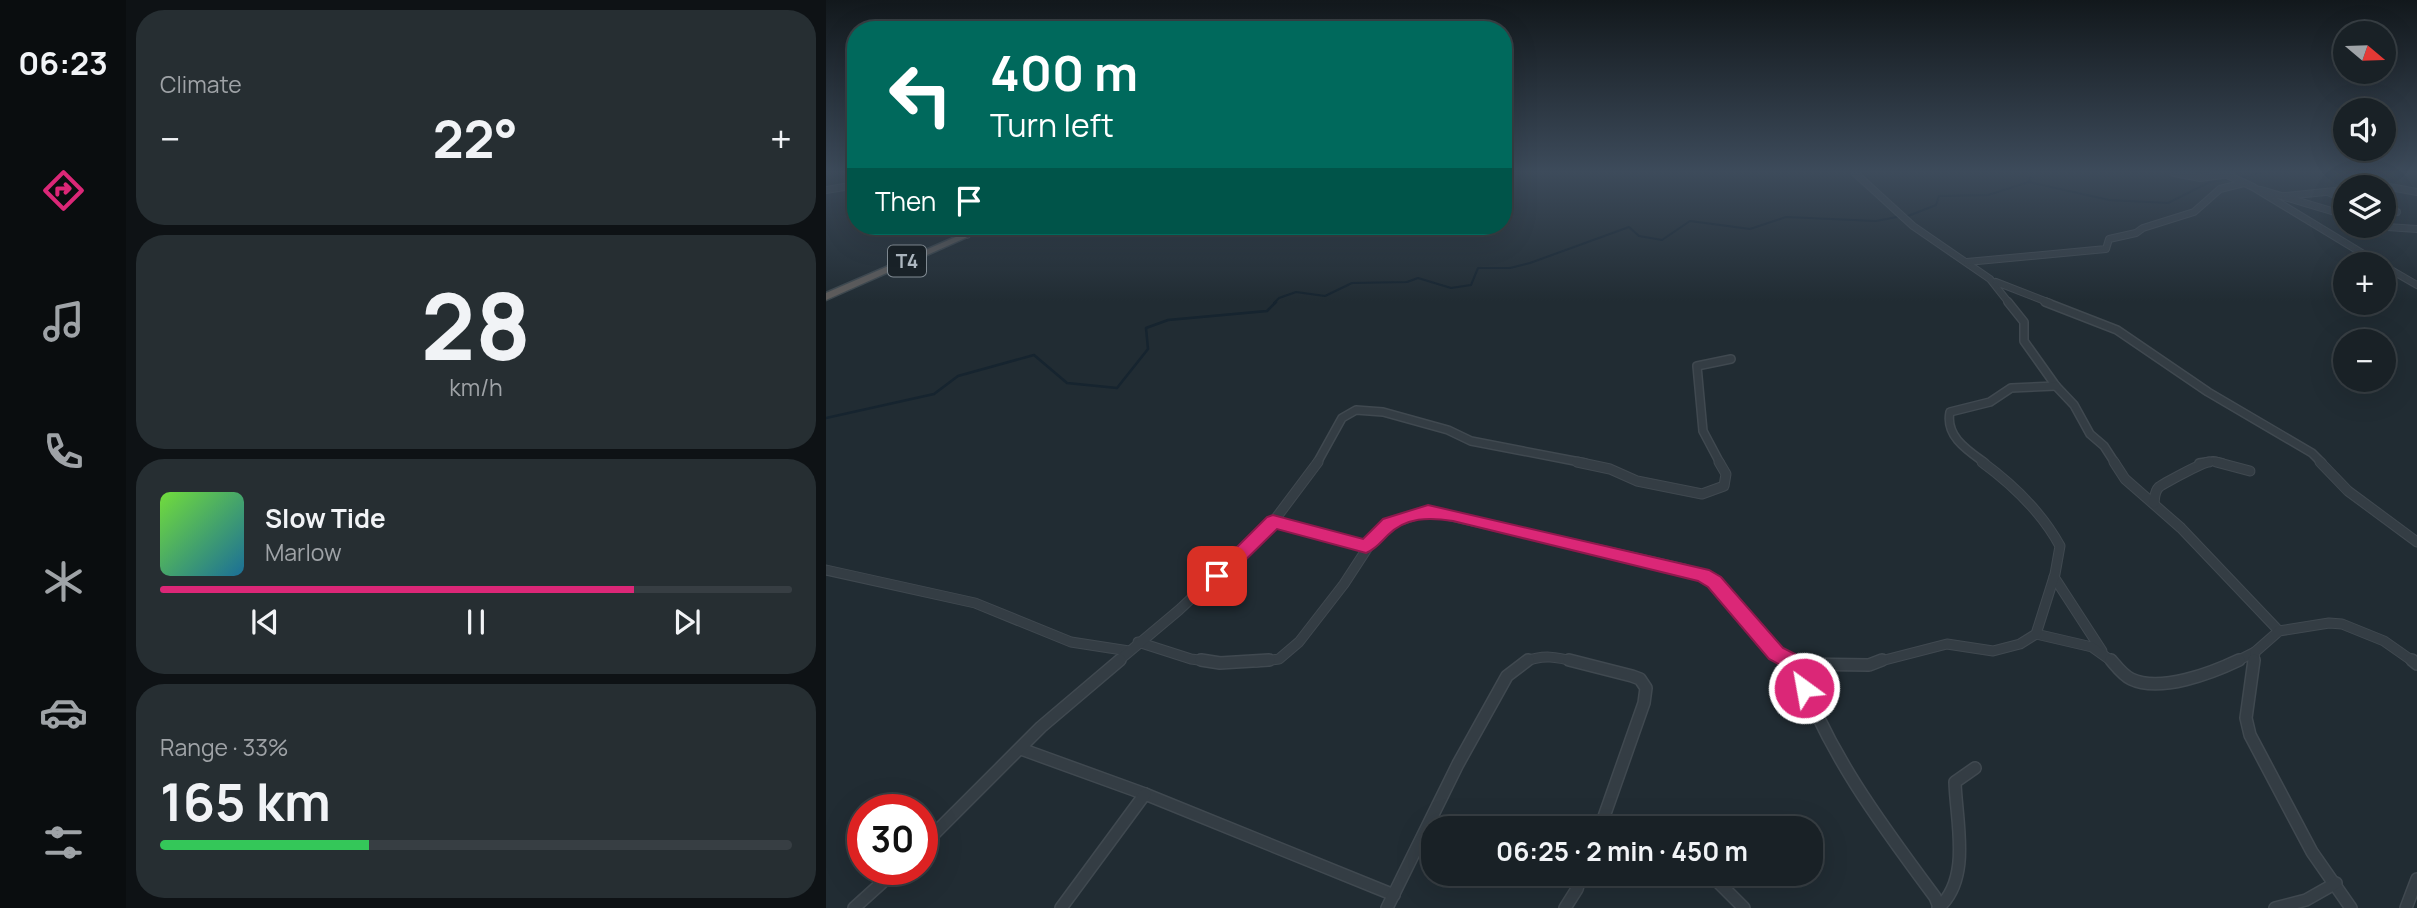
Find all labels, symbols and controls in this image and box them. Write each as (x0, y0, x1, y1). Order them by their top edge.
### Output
north arrow (2333, 21, 2396, 84)
map controls (2333, 21, 2396, 392)
text: 400 m (990, 39, 1138, 106)
text: 06:23 (18, 41, 108, 85)
icon: left (875, 49, 966, 140)
text: Climate (160, 68, 242, 100)
button: sound (2333, 98, 2396, 161)
text: 22° (433, 103, 518, 174)
text: Turn left (990, 103, 1114, 147)
text: − (160, 112, 181, 164)
text: + (770, 112, 792, 164)
icon: directions (39, 166, 88, 215)
button: layers (2333, 175, 2396, 238)
icon: arrive (950, 182, 988, 220)
text: Then (875, 183, 936, 219)
road number: T4 (888, 246, 926, 276)
button: + (2333, 252, 2396, 315)
text: 28 (421, 263, 531, 387)
icon: music (39, 297, 88, 346)
button: − (2333, 329, 2396, 392)
text: km/h (449, 371, 503, 403)
icon: phone (39, 427, 88, 476)
text: Slow Tide (265, 500, 386, 536)
text: Marlow (265, 536, 342, 568)
pin (1187, 546, 1247, 606)
icon: climate (39, 557, 88, 606)
icon: arrive (1198, 557, 1236, 595)
icon: previous (246, 603, 284, 641)
icon: pause (457, 603, 495, 641)
icon: next (668, 603, 706, 641)
position arrow (1767, 651, 1841, 725)
icon: car (39, 688, 88, 737)
text: Range · 33% (160, 731, 289, 763)
text: 165 km (160, 766, 331, 837)
speed limit sign: 30 (847, 794, 938, 885)
icon: filters (39, 818, 88, 867)
text: 06:25 · 2 min · 450 m (1496, 833, 1748, 869)

